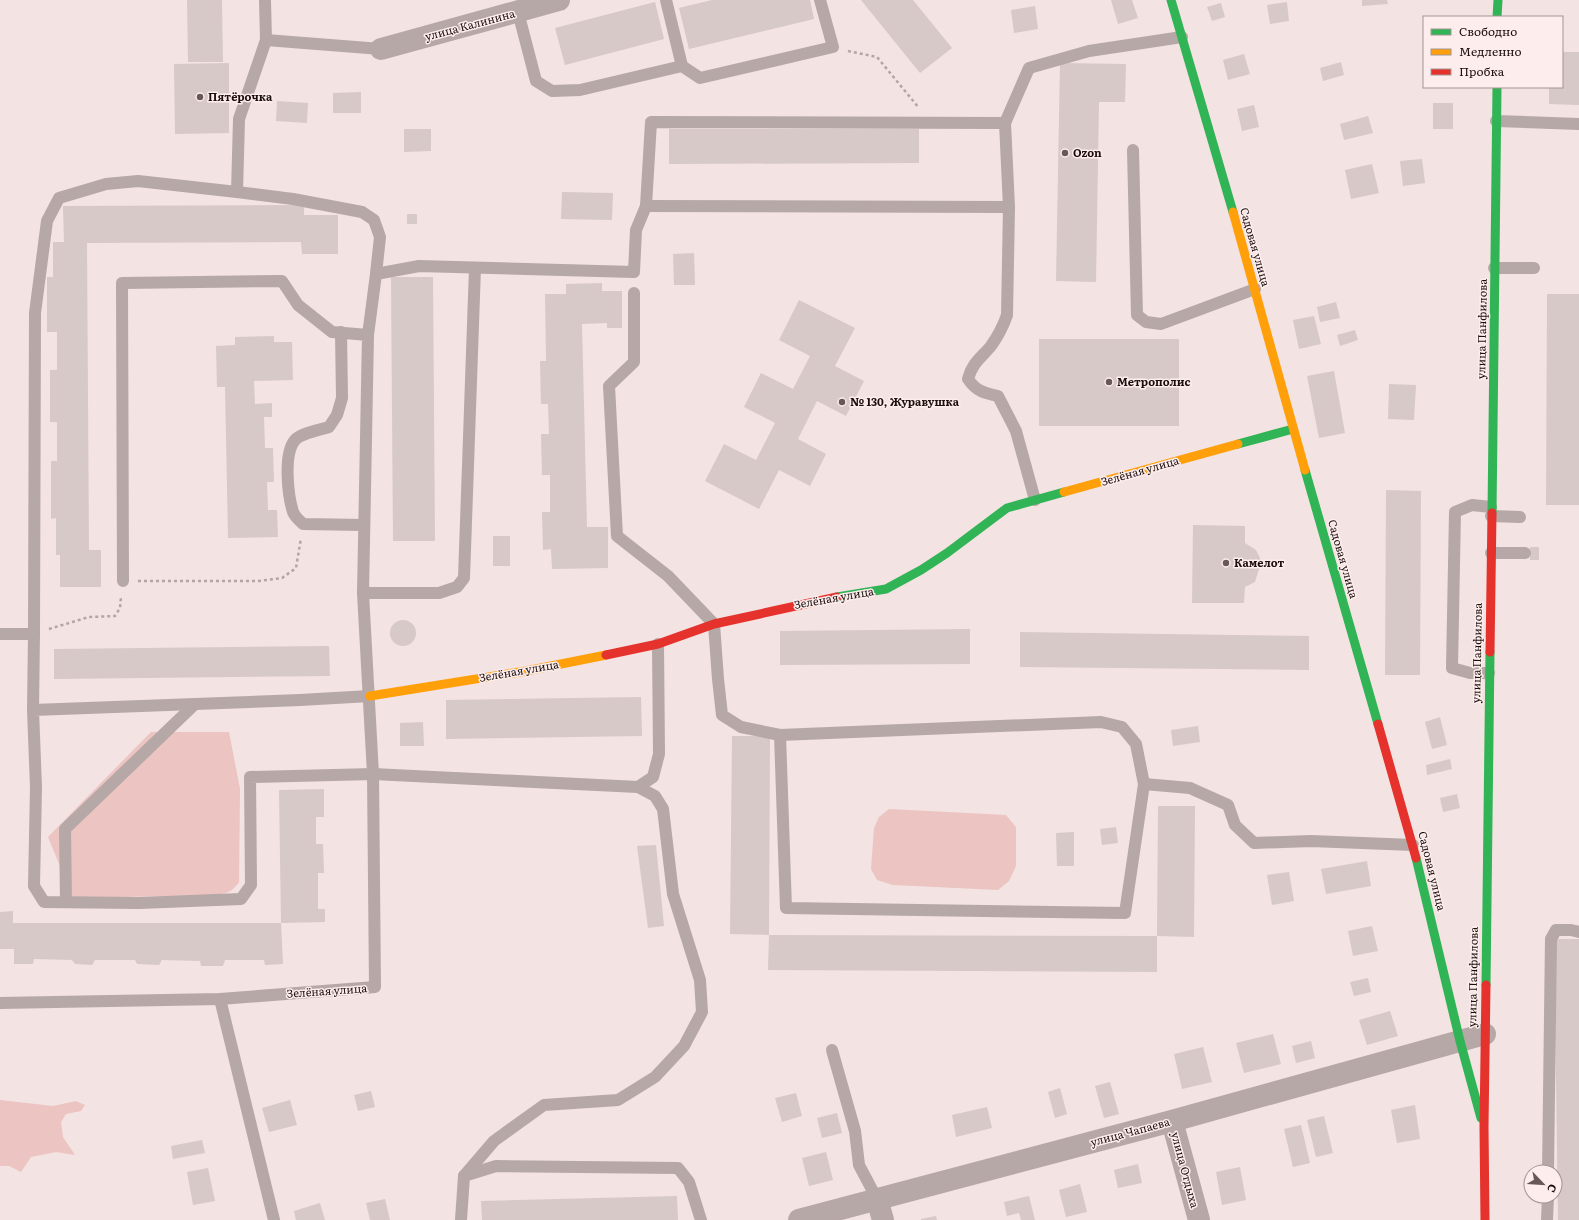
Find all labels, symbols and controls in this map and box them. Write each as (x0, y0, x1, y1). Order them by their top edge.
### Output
street label: улица Калинина (423, 4, 517, 44)
legend (1423, 16, 1563, 88)
text: Свободно (1459, 22, 1517, 40)
text: Медленно (1459, 42, 1522, 60)
text: Пробка (1459, 62, 1505, 80)
place label: Пятёрочка (208, 88, 273, 104)
marker: Пятёрочка (195, 92, 205, 102)
place label: Ozon (1073, 144, 1102, 160)
marker: Ozon (1060, 148, 1070, 158)
street label: Садовая улица (1237, 205, 1275, 288)
street label: улица Панфилова (1472, 279, 1490, 379)
place label: Метрополис (1117, 373, 1190, 389)
marker: Метрополис (1104, 377, 1114, 387)
place label: № 130, Журавушка (850, 393, 960, 409)
marker: № 130, Журавушка (837, 397, 847, 407)
street label: Зелёная улица (1099, 451, 1181, 489)
street label: Садовая улица (1325, 517, 1363, 600)
place label: Камелот (1234, 554, 1285, 570)
marker: Камелот (1221, 558, 1231, 568)
street label: Зелёная улица (793, 582, 875, 612)
street label: улица Панфилова (1467, 603, 1485, 703)
street label: Зелёная улица (478, 655, 560, 685)
street label: Садовая улица (1415, 829, 1451, 912)
street label: улица Панфилова (1463, 927, 1481, 1027)
street label: Зелёная улица (286, 979, 368, 1001)
street label: улица Чапаева (1088, 1113, 1171, 1149)
street label: улица Отдыха (1168, 1130, 1204, 1210)
north arrow (1523, 1164, 1563, 1204)
text: С (1544, 1182, 1562, 1196)

